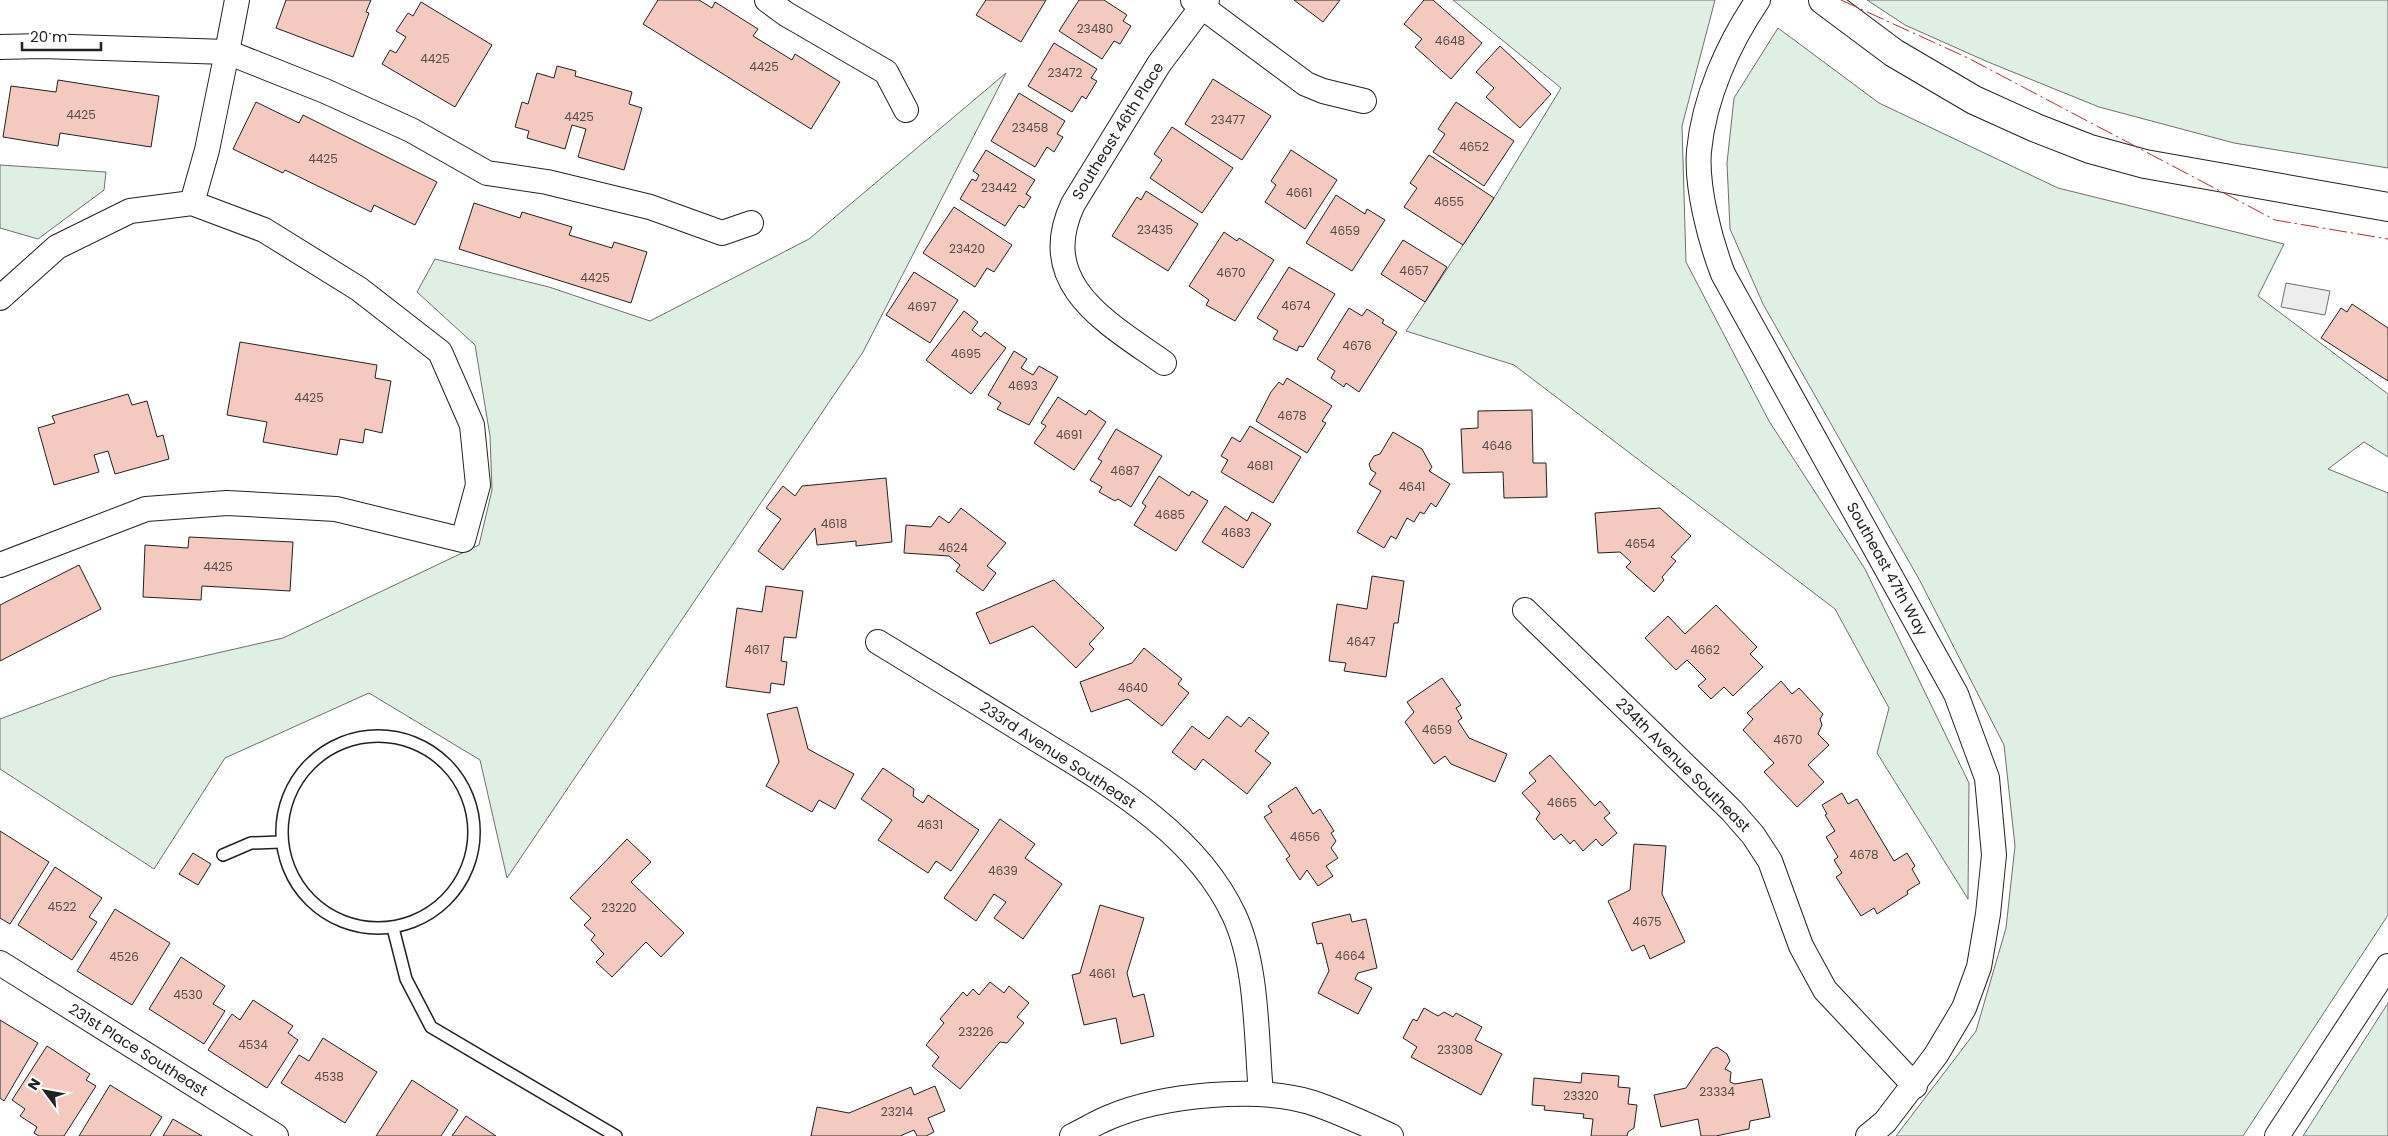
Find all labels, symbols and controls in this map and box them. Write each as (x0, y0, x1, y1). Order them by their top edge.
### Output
scale bar (22, 20, 101, 52)
house number: 23480 (1077, 20, 1113, 37)
text: 20 m (30, 26, 68, 47)
house number: 4648 (1435, 32, 1465, 49)
house number: 4425 (420, 50, 450, 67)
house number: 4425 (749, 58, 779, 75)
street label: Southeast 46th Place (1067, 58, 1169, 204)
house number: 23472 (1048, 64, 1083, 81)
house number: 4425 (66, 106, 96, 123)
house number: 4425 (564, 108, 594, 125)
house number: 23477 (1211, 111, 1246, 128)
house number: 23458 (1012, 119, 1048, 136)
house number: 4652 (1459, 138, 1489, 155)
house number: 4425 (308, 150, 338, 167)
house number: 23442 (981, 179, 1017, 196)
house number: 4661 (1286, 184, 1312, 201)
house number: 4655 (1434, 193, 1464, 210)
house number: 23435 (1137, 221, 1173, 238)
house number: 4659 (1330, 222, 1360, 239)
house number: 23420 (949, 240, 985, 257)
house number: 4657 (1399, 262, 1429, 279)
house number: 4670 (1216, 264, 1246, 281)
house number: 4425 (580, 269, 610, 286)
house number: 4674 (1281, 297, 1311, 314)
house number: 4697 (907, 298, 937, 315)
house number: 4676 (1342, 337, 1372, 354)
house number: 4695 (951, 345, 981, 362)
house number: 4693 (1008, 377, 1038, 394)
house number: 4425 (294, 389, 324, 406)
house number: 4678 (1277, 407, 1307, 424)
house number: 4691 (1056, 426, 1082, 443)
house number: 4646 (1482, 437, 1512, 454)
house number: 4681 (1247, 457, 1273, 474)
house number: 4687 (1110, 462, 1140, 479)
house number: 4641 (1399, 478, 1425, 495)
street label: Southeast 47th Way (1842, 498, 1933, 640)
house number: 4685 (1155, 506, 1185, 523)
house number: 4618 (821, 515, 847, 532)
house number: 4683 (1221, 524, 1251, 541)
house number: 4654 (1625, 535, 1656, 552)
house number: 4624 (938, 539, 968, 556)
house number: 4425 (203, 558, 233, 575)
house number: 4647 (1346, 633, 1376, 650)
house number: 4617 (744, 641, 770, 658)
house number: 4662 (1690, 641, 1720, 658)
house number: 4640 (1118, 679, 1148, 696)
street label: 234th Avenue Southeast (1612, 693, 1755, 836)
street label: 233rd Avenue Southeast (976, 696, 1140, 813)
house number: 4659 (1422, 721, 1452, 738)
house number: 4670 (1773, 731, 1803, 748)
house number: 4665 (1547, 794, 1577, 811)
house number: 4631 (917, 816, 943, 833)
house number: 4656 (1290, 828, 1320, 845)
house number: 4678 (1849, 846, 1879, 863)
house number: 4639 (988, 862, 1018, 879)
house number: 4522 (48, 898, 77, 915)
house number: 23220 (601, 899, 637, 916)
house number: 4675 (1632, 913, 1662, 930)
house number: 4664 (1335, 947, 1366, 964)
house number: 4526 (109, 948, 139, 965)
house number: 4661 (1089, 965, 1115, 982)
house number: 4530 (173, 986, 203, 1003)
street label: 231st Place Southeast (65, 998, 212, 1101)
house number: 23226 (958, 1023, 994, 1040)
house number: 4534 (238, 1036, 268, 1053)
house number: 23308 (1437, 1041, 1473, 1058)
north arrow (20, 1066, 70, 1116)
house number: 4538 (314, 1068, 344, 1085)
text: N (23, 1074, 45, 1094)
house number: 23334 (1699, 1083, 1735, 1100)
house number: 23320 (1563, 1087, 1599, 1104)
house number: 23214 (881, 1103, 914, 1120)

